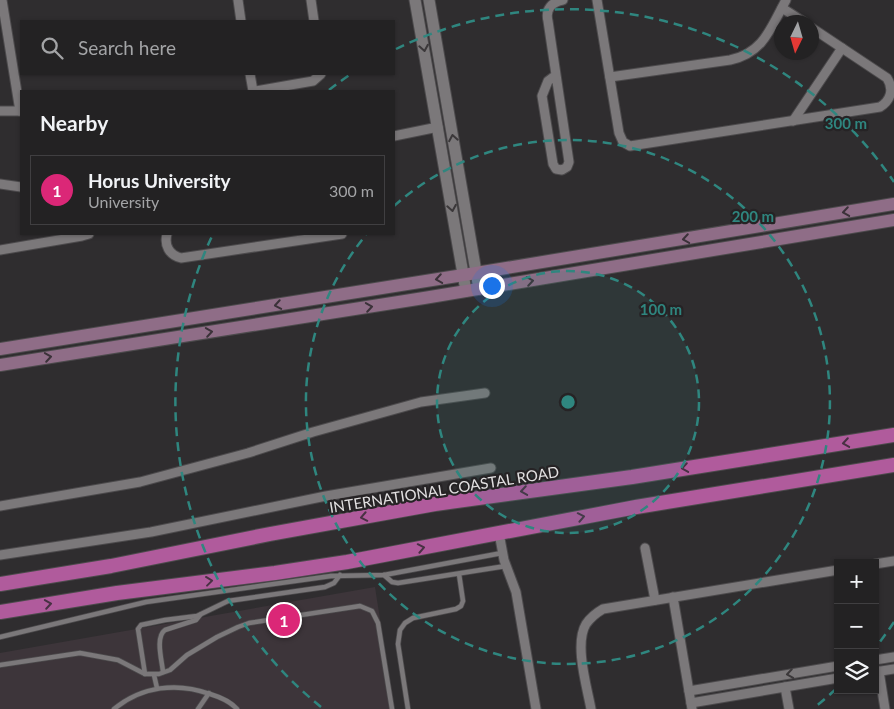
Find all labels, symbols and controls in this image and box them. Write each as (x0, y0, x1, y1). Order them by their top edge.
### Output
north arrow (774, 15, 819, 60)
search box (20, 20, 395, 75)
icon: search (38, 34, 66, 62)
text: Search here (78, 36, 176, 59)
one-way arrow (418, 44, 428, 52)
text: Nearby (40, 110, 108, 135)
text: 300 m (825, 114, 867, 132)
one-way arrow (448, 133, 458, 142)
text: Horus University (88, 169, 231, 192)
text: 1 (52, 181, 62, 200)
text: 300 m (329, 181, 374, 200)
text: University (88, 192, 159, 211)
one-way arrow (446, 204, 456, 212)
text: 200 m (732, 207, 774, 225)
one-way arrow (842, 207, 850, 217)
one-way arrow (681, 233, 690, 243)
one-way arrow (434, 273, 442, 284)
your location (479, 273, 505, 299)
one-way arrow (525, 276, 534, 286)
one-way arrow (274, 299, 283, 309)
text: 100 m (640, 300, 682, 318)
one-way arrow (365, 302, 373, 312)
one-way arrow (205, 327, 213, 338)
one-way arrow (44, 353, 52, 363)
centre of rings (559, 393, 577, 411)
one-way arrow (842, 438, 850, 448)
street label: INTERNATIONAL COASTAL ROAD (328, 462, 560, 516)
one-way arrow (681, 463, 690, 473)
one-way arrow (520, 485, 529, 495)
one-way arrow (360, 512, 369, 522)
one-way arrow (576, 513, 585, 523)
one-way arrow (417, 543, 426, 553)
map controls (834, 559, 879, 694)
button: + (834, 559, 879, 604)
one-way arrow (205, 576, 213, 587)
one-way arrow (44, 600, 52, 610)
pin: 1 (268, 601, 300, 639)
button: − (834, 604, 879, 649)
button: layers (834, 649, 879, 694)
one-way arrow (785, 669, 794, 679)

